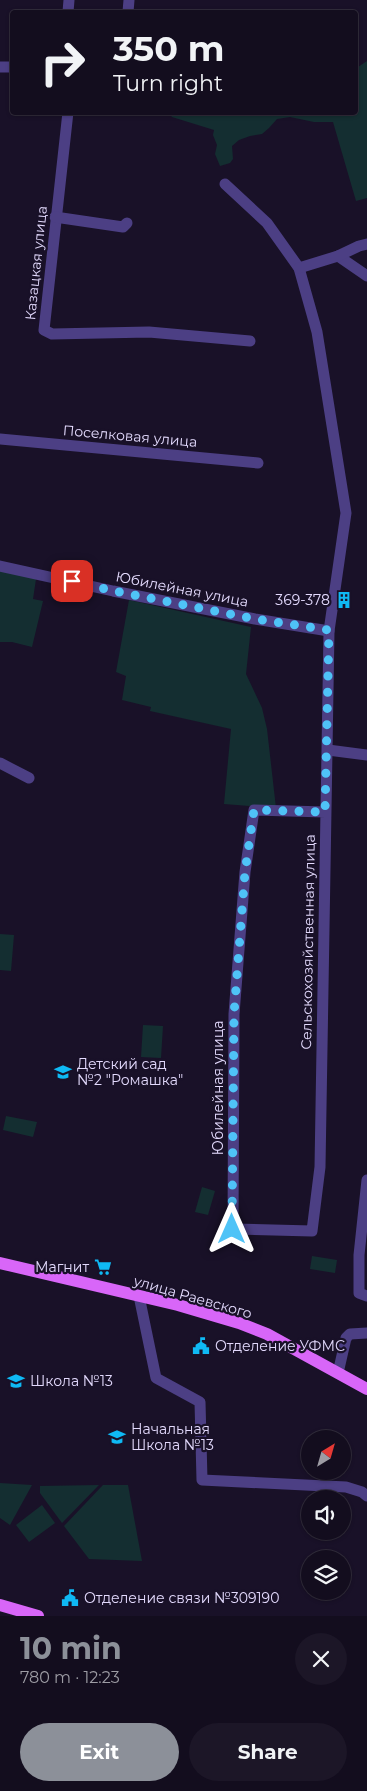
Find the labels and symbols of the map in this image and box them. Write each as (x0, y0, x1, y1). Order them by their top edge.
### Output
street label: Казацкая улица (21, 205, 51, 321)
street label: Поселковая улица (62, 421, 198, 451)
pin (51, 560, 93, 602)
street label: Юбилейная улица (114, 567, 250, 611)
building icon: 369-378 (334, 590, 354, 610)
place label: 369-378 (275, 591, 330, 609)
street label: Сельскохозяйственная улица (297, 834, 319, 1050)
street label: Юбилейная улица (209, 1021, 227, 1155)
place label: Детский сад №2 "Ромашка" (77, 1055, 183, 1089)
school or university icon: Детский сад №2 "Ромашка" (53, 1062, 73, 1082)
position arrow (205, 1202, 257, 1254)
supermarket icon: Магнит (93, 1257, 113, 1277)
place label: Магнит (35, 1258, 89, 1276)
street label: улица Раевского (131, 1271, 254, 1323)
public building icon: Отделение УФМС (191, 1336, 211, 1356)
place label: Отделение УФМС (215, 1337, 345, 1355)
school or university icon: Школа №13 (6, 1371, 26, 1391)
place label: Школа №13 (30, 1372, 113, 1390)
place label: Начальная Школа №13 (131, 1420, 214, 1454)
school or university icon: Начальная Школа №13 (107, 1427, 127, 1447)
north arrow (301, 1430, 351, 1480)
public building icon: Отделение связи №309190 (60, 1588, 80, 1608)
place label: Отделение связи №309190 (84, 1589, 279, 1607)

